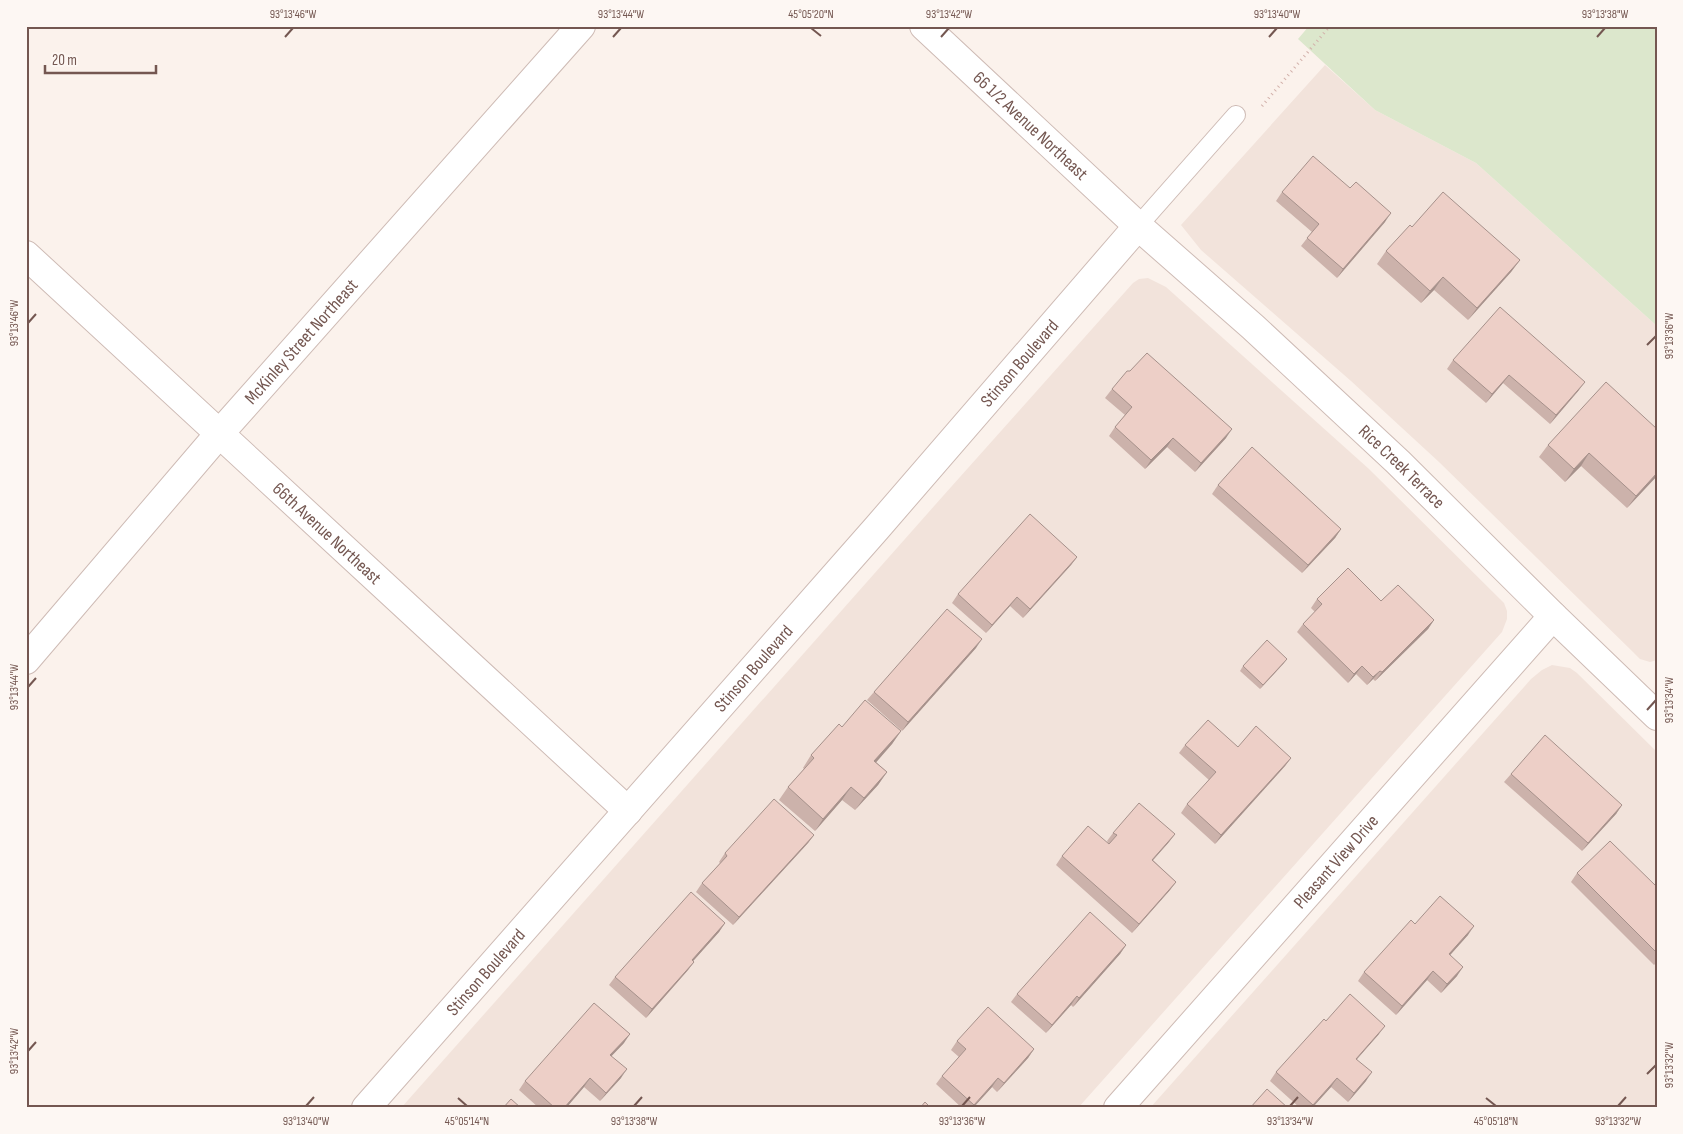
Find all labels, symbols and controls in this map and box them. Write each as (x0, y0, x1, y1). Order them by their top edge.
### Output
text: 93°13'46"W (270, 7, 316, 22)
text: 93°13'44"W (598, 7, 644, 22)
text: 45°05'20"N (788, 7, 834, 22)
text: 93°13'42"W (926, 7, 972, 22)
text: 93°13'40"W (1254, 7, 1301, 22)
text: 93°13'38"W (1582, 7, 1628, 22)
scale bar (45, 42, 156, 74)
text: 20 m (52, 51, 77, 70)
street label: 66 1/2 Avenue Northeast (969, 67, 1093, 185)
street label: McKinley Street Northeast (240, 274, 362, 408)
text: 93°13'46"W (7, 300, 22, 346)
text: 93°13'36"W (1662, 313, 1677, 359)
street label: Stinson Boulevard (976, 315, 1063, 411)
street label: Rice Creek Terrace (1354, 420, 1449, 513)
street label: 66th Avenue Northeast (269, 478, 386, 589)
street label: Stinson Boulevard (710, 621, 797, 716)
text: 93°13'44"W (7, 664, 22, 710)
text: 93°13'34"W (1662, 677, 1677, 723)
street label: Pleasant View Drive (1289, 810, 1383, 913)
street label: Stinson Boulevard (442, 925, 529, 1020)
text: 93°13'42"W (7, 1028, 22, 1074)
text: 93°13'32"W (1662, 1042, 1677, 1088)
text: 93°13'40"W (283, 1114, 329, 1129)
text: 45°05'14"N (445, 1114, 489, 1129)
text: 93°13'38"W (611, 1114, 657, 1129)
text: 93°13'36"W (939, 1114, 985, 1129)
text: 93°13'34"W (1267, 1114, 1313, 1129)
text: 45°05'18"N (1474, 1114, 1518, 1129)
text: 93°13'32"W (1595, 1114, 1641, 1129)

